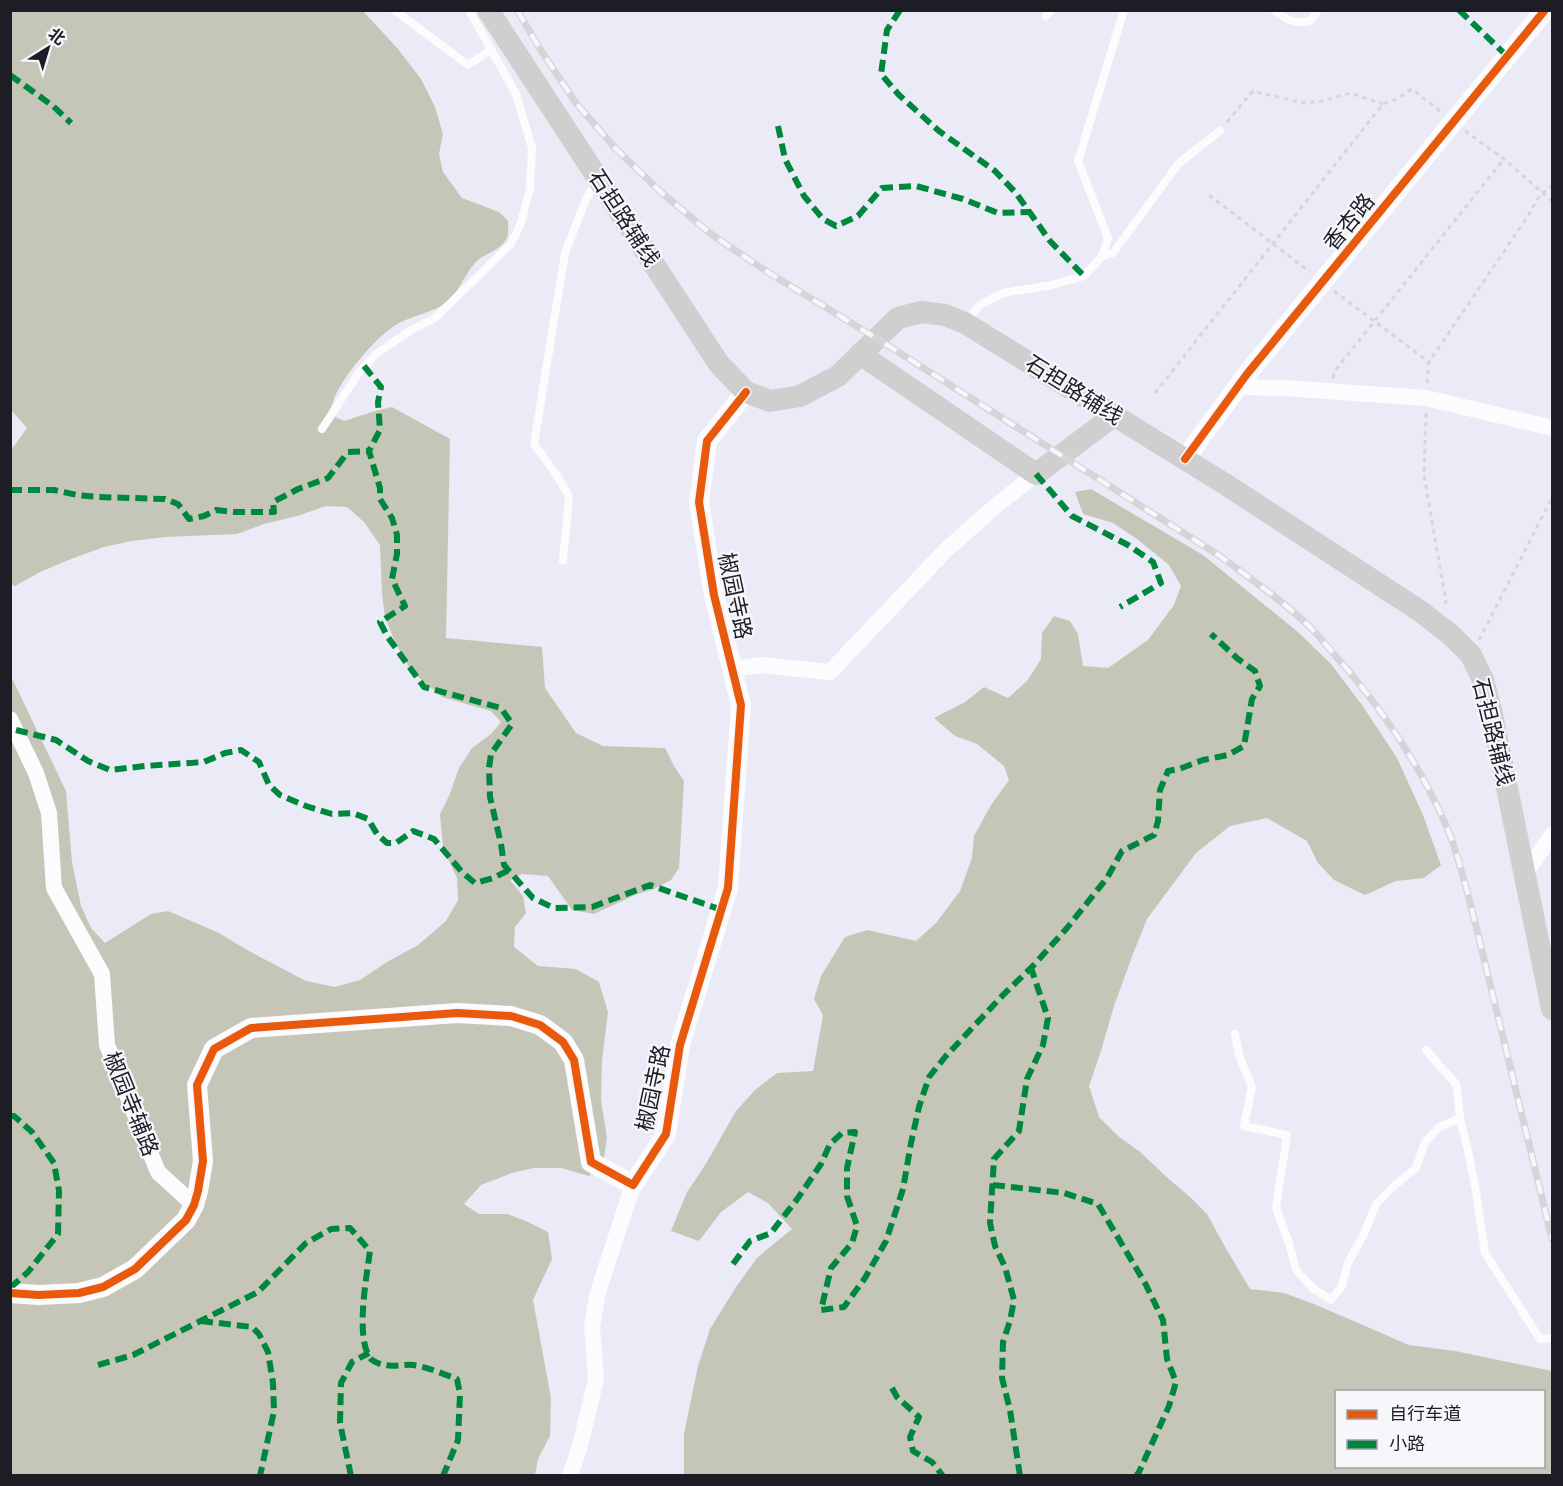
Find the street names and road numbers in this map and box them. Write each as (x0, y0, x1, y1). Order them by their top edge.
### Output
street label: 石担路辅线 (583, 165, 665, 271)
street label: 香杏路 (1318, 188, 1380, 256)
street label: 石担路辅线 (1020, 349, 1128, 431)
street label: 椒园寺路 (713, 550, 757, 642)
street label: 石担路辅线 (1467, 675, 1519, 789)
street label: 椒园寺路 (631, 1042, 675, 1134)
street label: 椒园寺辅路 (98, 1048, 164, 1160)

